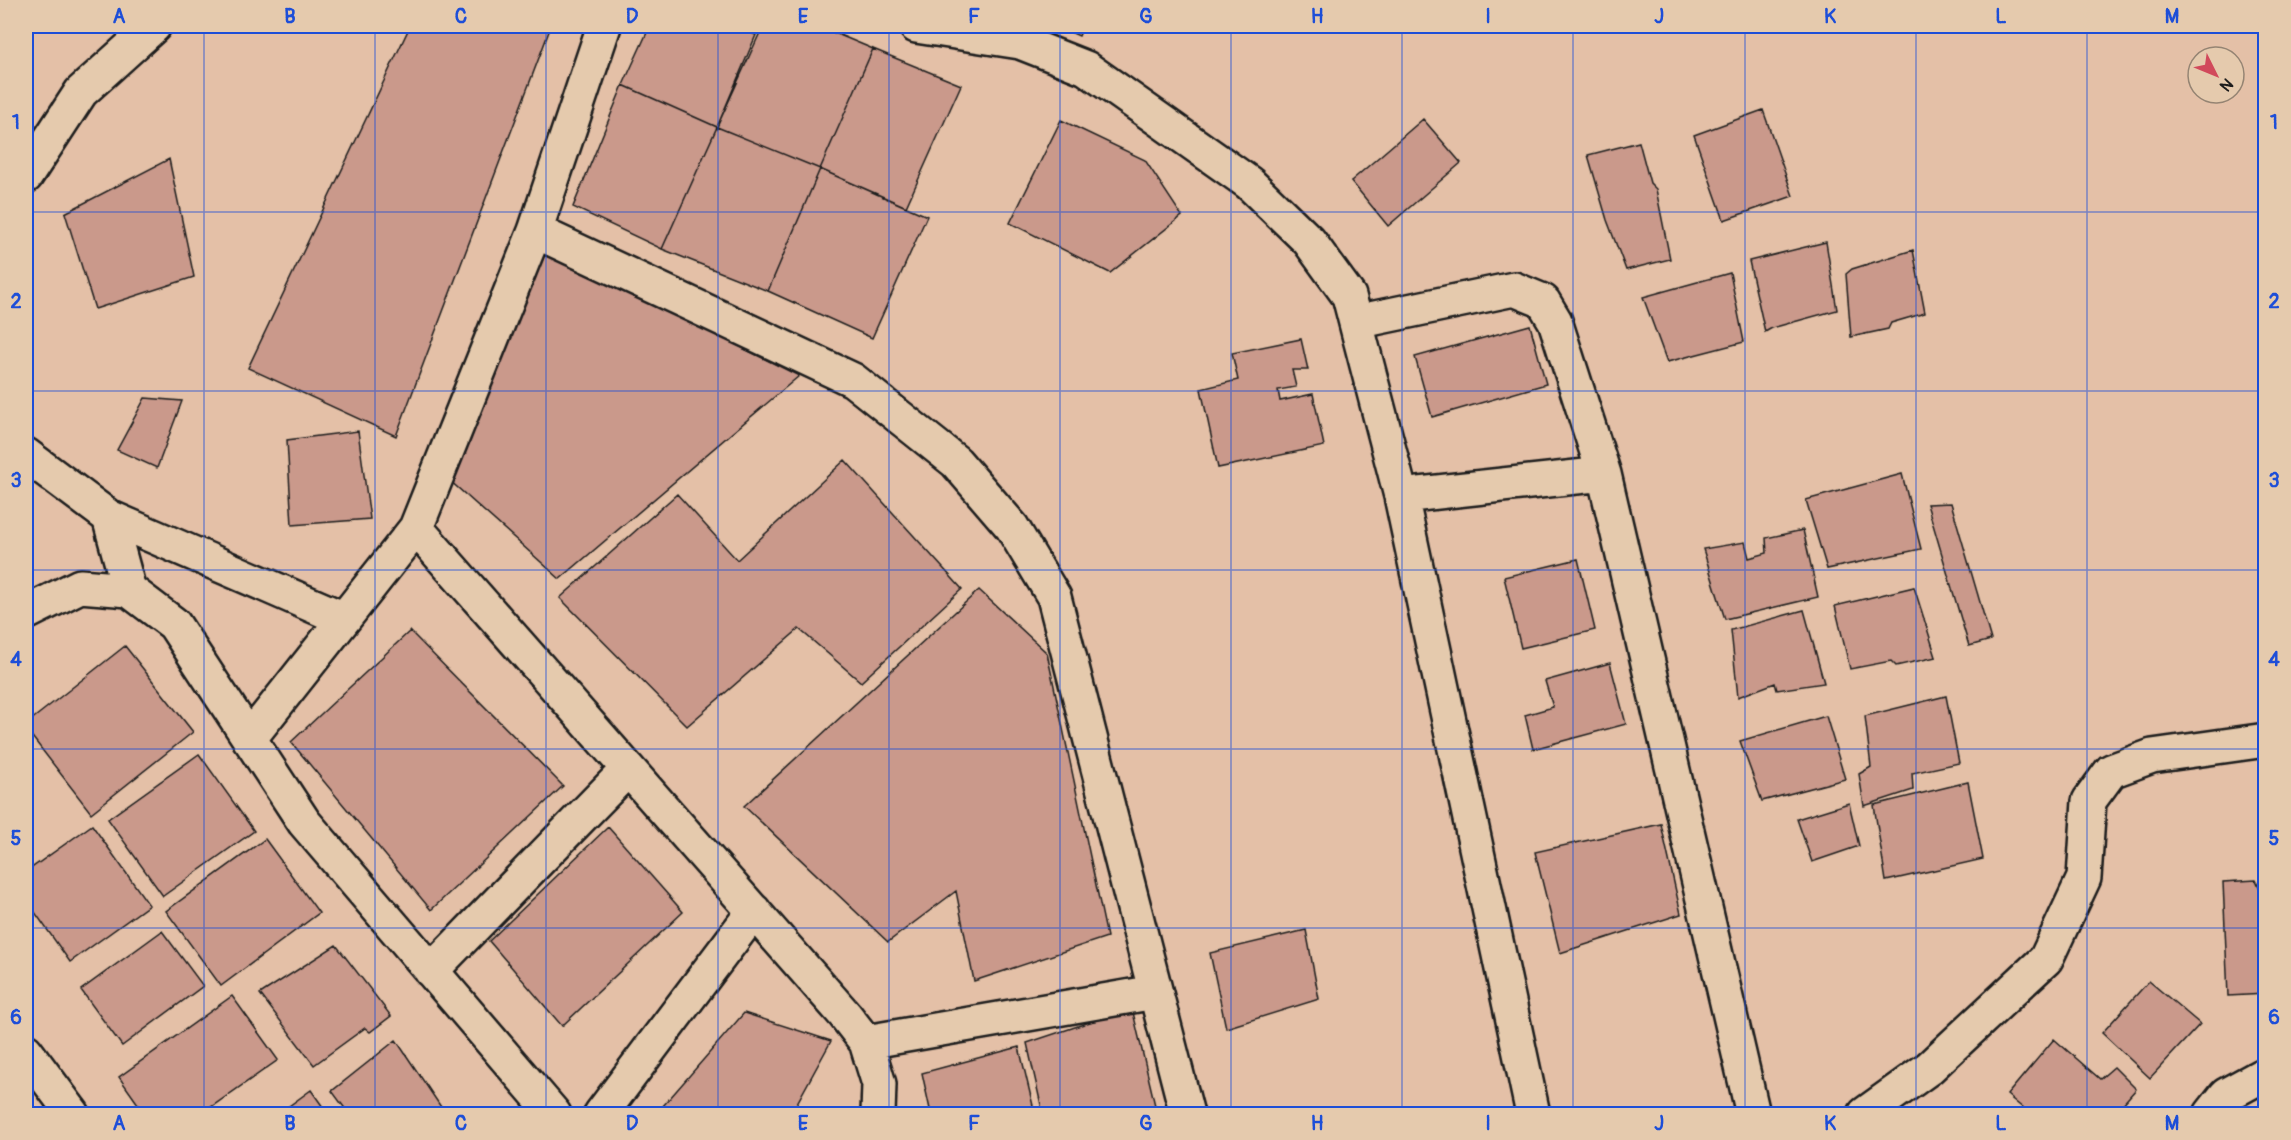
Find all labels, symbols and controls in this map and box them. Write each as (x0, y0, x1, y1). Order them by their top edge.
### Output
text: A (113, 4, 126, 29)
text: B (284, 4, 296, 29)
text: C (455, 4, 467, 29)
text: D (626, 4, 639, 29)
text: E (798, 4, 809, 29)
text: F (968, 4, 980, 29)
text: G (1139, 4, 1153, 29)
text: H (1311, 4, 1324, 29)
text: I (1485, 4, 1491, 29)
text: J (1654, 4, 1664, 29)
text: K (1824, 4, 1836, 29)
text: L (1995, 4, 2007, 29)
text: M (2165, 4, 2179, 29)
north arrow (2186, 45, 2246, 105)
text: N (2215, 74, 2237, 95)
text: 1 (12, 110, 20, 135)
text: 1 (2270, 110, 2278, 135)
text: 2 (10, 289, 22, 314)
text: 2 (2268, 289, 2280, 314)
text: 3 (10, 468, 22, 493)
text: 3 (2268, 468, 2280, 493)
text: 4 (10, 647, 22, 672)
text: 4 (2268, 647, 2280, 672)
text: 5 (11, 826, 22, 851)
text: 5 (2269, 826, 2280, 851)
text: 6 (10, 1005, 22, 1030)
text: 6 (2268, 1005, 2280, 1030)
text: A (113, 1111, 126, 1136)
text: B (284, 1111, 296, 1136)
text: C (455, 1111, 467, 1136)
text: D (626, 1111, 639, 1136)
text: E (798, 1111, 809, 1136)
text: F (968, 1111, 980, 1136)
text: G (1139, 1111, 1153, 1136)
text: H (1311, 1111, 1324, 1136)
text: I (1485, 1111, 1491, 1136)
text: J (1654, 1111, 1664, 1136)
text: K (1824, 1111, 1836, 1136)
text: L (1995, 1111, 2007, 1136)
text: M (2165, 1111, 2179, 1136)

